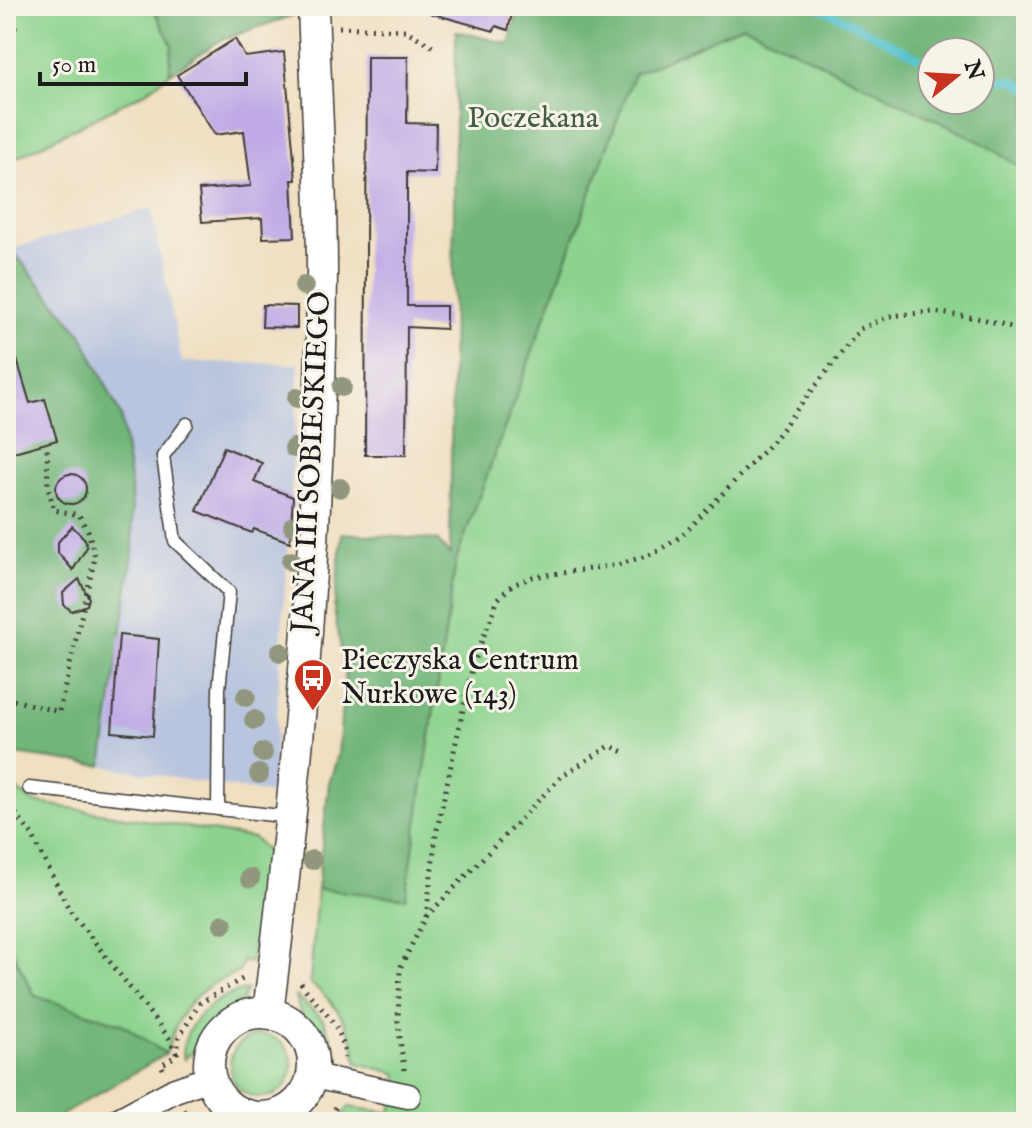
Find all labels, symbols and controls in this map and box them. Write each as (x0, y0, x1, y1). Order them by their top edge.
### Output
scale bar (40, 36, 246, 86)
north arrow (916, 36, 996, 116)
text: 50 m (52, 50, 96, 81)
text: N (957, 56, 989, 84)
park label: Poczekana (467, 100, 599, 138)
street label: JANA III SOBIESKIEGO (284, 290, 340, 637)
place label: Pieczyska Centrum Nurkowe (143) (341, 642, 579, 714)
bus stop icon: Pieczyska Centrum Nurkowe (143) (292, 657, 334, 712)

